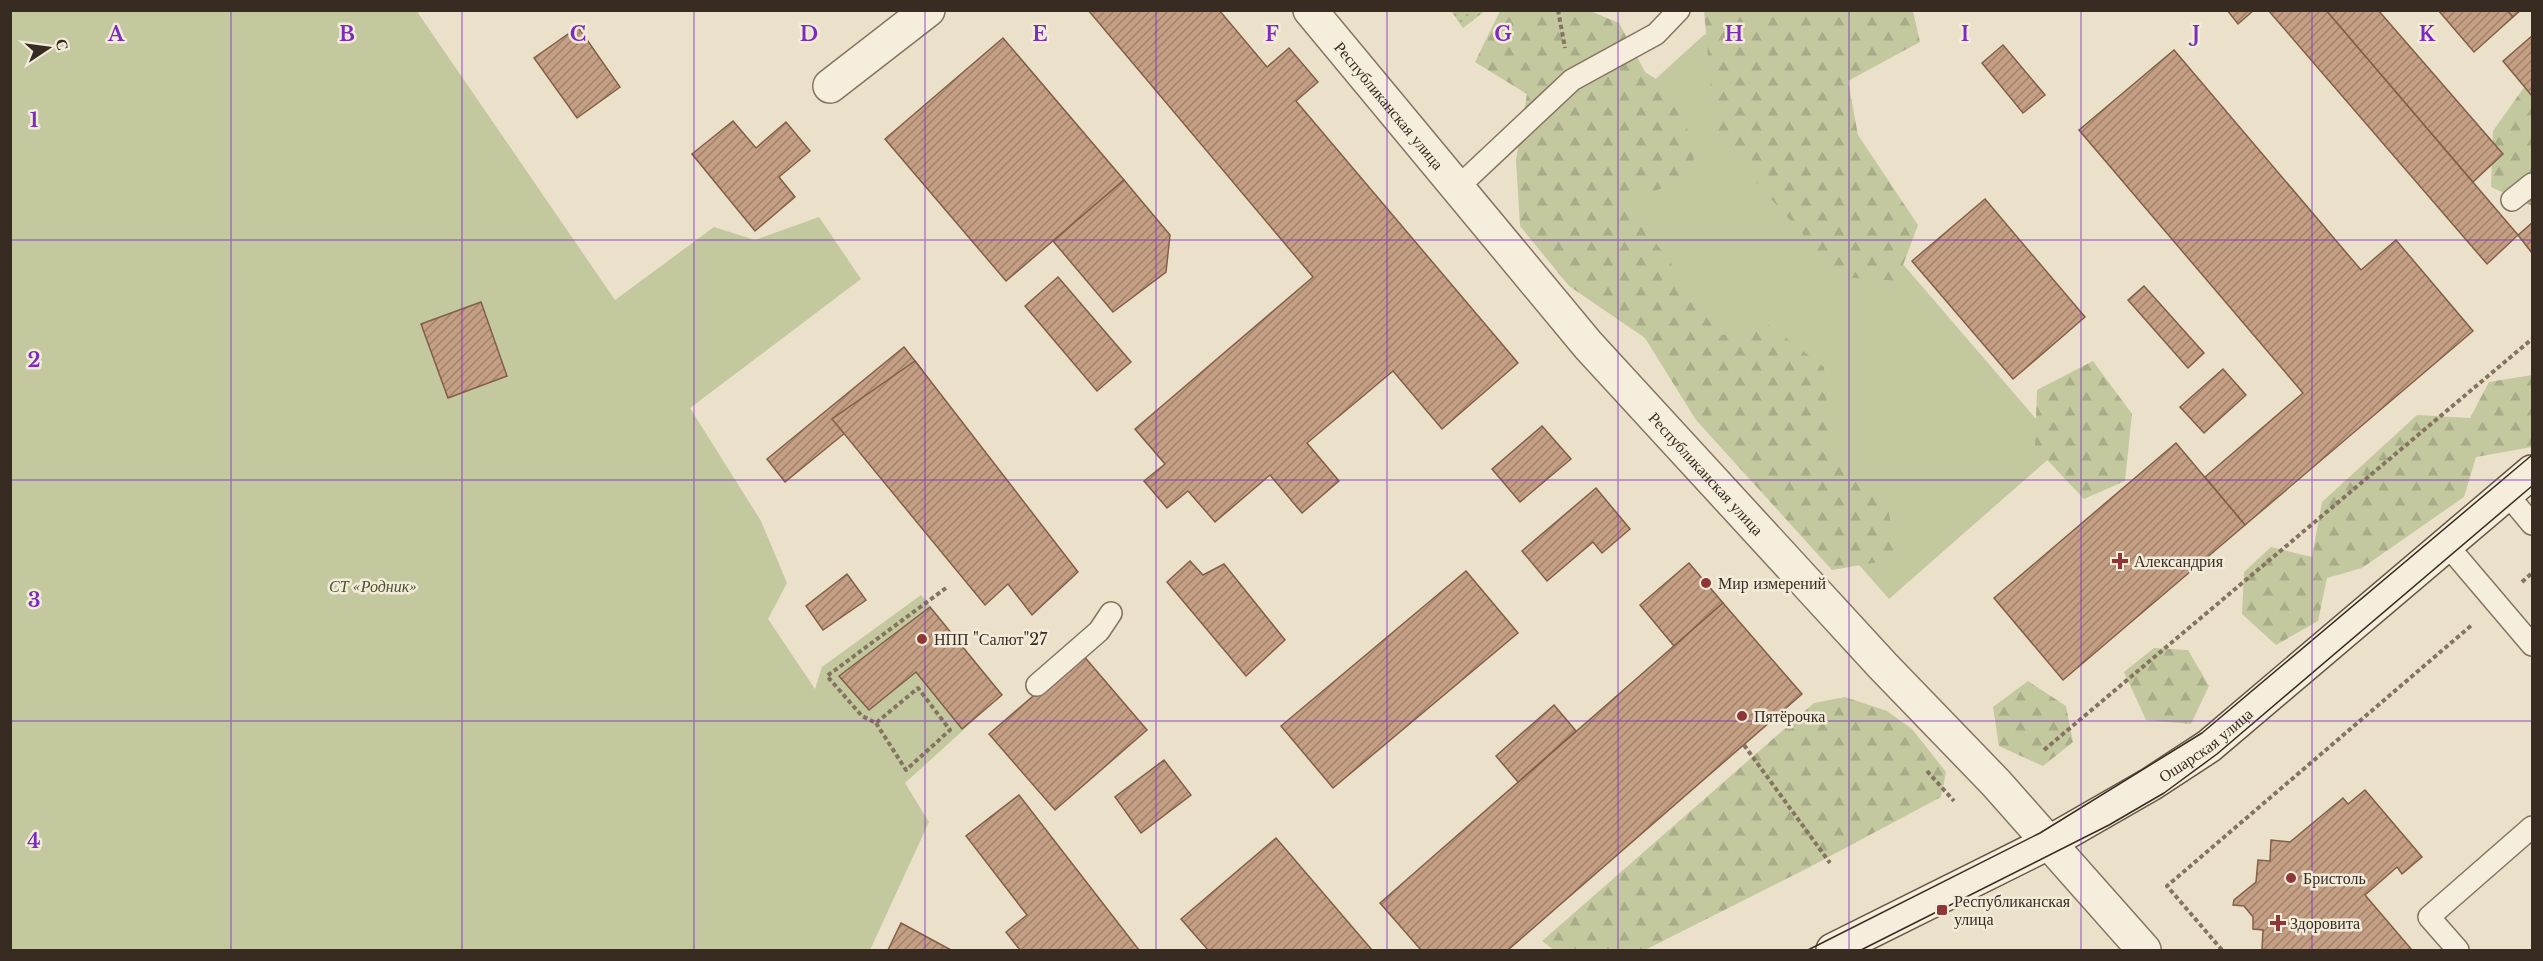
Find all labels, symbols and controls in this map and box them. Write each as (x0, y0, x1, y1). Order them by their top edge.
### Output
north arrow (18, 18, 78, 78)
text: A (107, 22, 125, 46)
text: B (339, 22, 355, 46)
text: C (570, 22, 586, 46)
text: D (800, 22, 818, 46)
text: E (1032, 22, 1048, 46)
text: F (1265, 22, 1279, 46)
text: G (1494, 22, 1512, 46)
text: H (1725, 22, 1744, 46)
text: I (1961, 22, 1969, 46)
text: J (2188, 22, 2200, 46)
text: K (2419, 22, 2436, 46)
text: С (52, 37, 74, 53)
street label: Республиканская улица (1330, 37, 1448, 174)
text: 1 (30, 108, 39, 132)
text: 2 (27, 348, 41, 372)
street label: Республиканская улица (1645, 408, 1768, 539)
place label: Александрия (2134, 551, 2224, 571)
marker: Александрия (2111, 552, 2129, 570)
place label: Мир измерений (1718, 573, 1826, 593)
park label: СТ «Родник» (329, 576, 417, 596)
marker: Мир измерений (1699, 576, 1713, 590)
text: 3 (28, 588, 40, 612)
place label: НПП "Салют"27 (934, 629, 1048, 649)
marker: НПП "Салют"27 (915, 632, 929, 646)
street label: Ошарская улица (2155, 703, 2257, 786)
place label: Пятёрочка (1754, 706, 1825, 726)
marker: Пятёрочка (1735, 709, 1749, 723)
text: 4 (27, 829, 41, 853)
place label: Бристоль (2303, 868, 2366, 888)
marker: Бристоль (2284, 871, 2298, 885)
place label: Республиканская улица (1954, 891, 2071, 929)
marker: Республиканская улица (1935, 903, 1949, 917)
place label: Здоровита (2290, 913, 2360, 933)
marker: Здоровита (2271, 916, 2285, 930)

